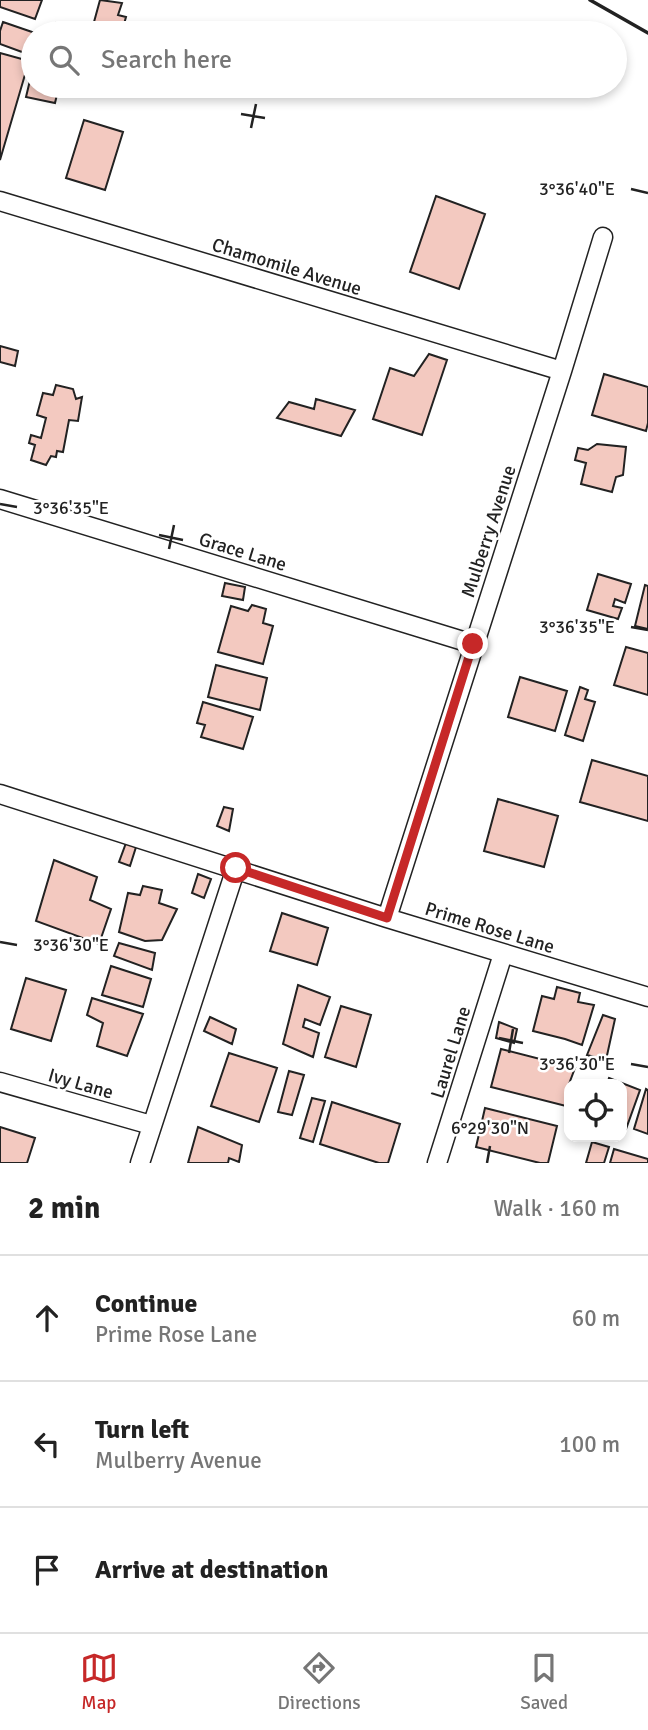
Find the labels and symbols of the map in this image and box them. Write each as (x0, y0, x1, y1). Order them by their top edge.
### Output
text: 3°36'40"E (539, 178, 615, 200)
street label: Chamomile Avenue (209, 233, 364, 301)
street label: Mulberry Avenue (456, 462, 522, 601)
text: 3°36'35"E (33, 497, 109, 519)
street label: Grace Lane (196, 527, 289, 577)
text: 3°36'35"E (539, 616, 615, 638)
route end (457, 628, 488, 659)
route start (220, 852, 251, 883)
street label: Prime Rose Lane (422, 897, 557, 959)
text: 3°36'30"E (33, 934, 109, 956)
street label: Laurel Lane (426, 1003, 476, 1101)
text: 3°36'30"E (539, 1053, 615, 1075)
street label: Ivy Lane (45, 1063, 116, 1105)
text: 6°29'30"N (451, 1117, 529, 1139)

